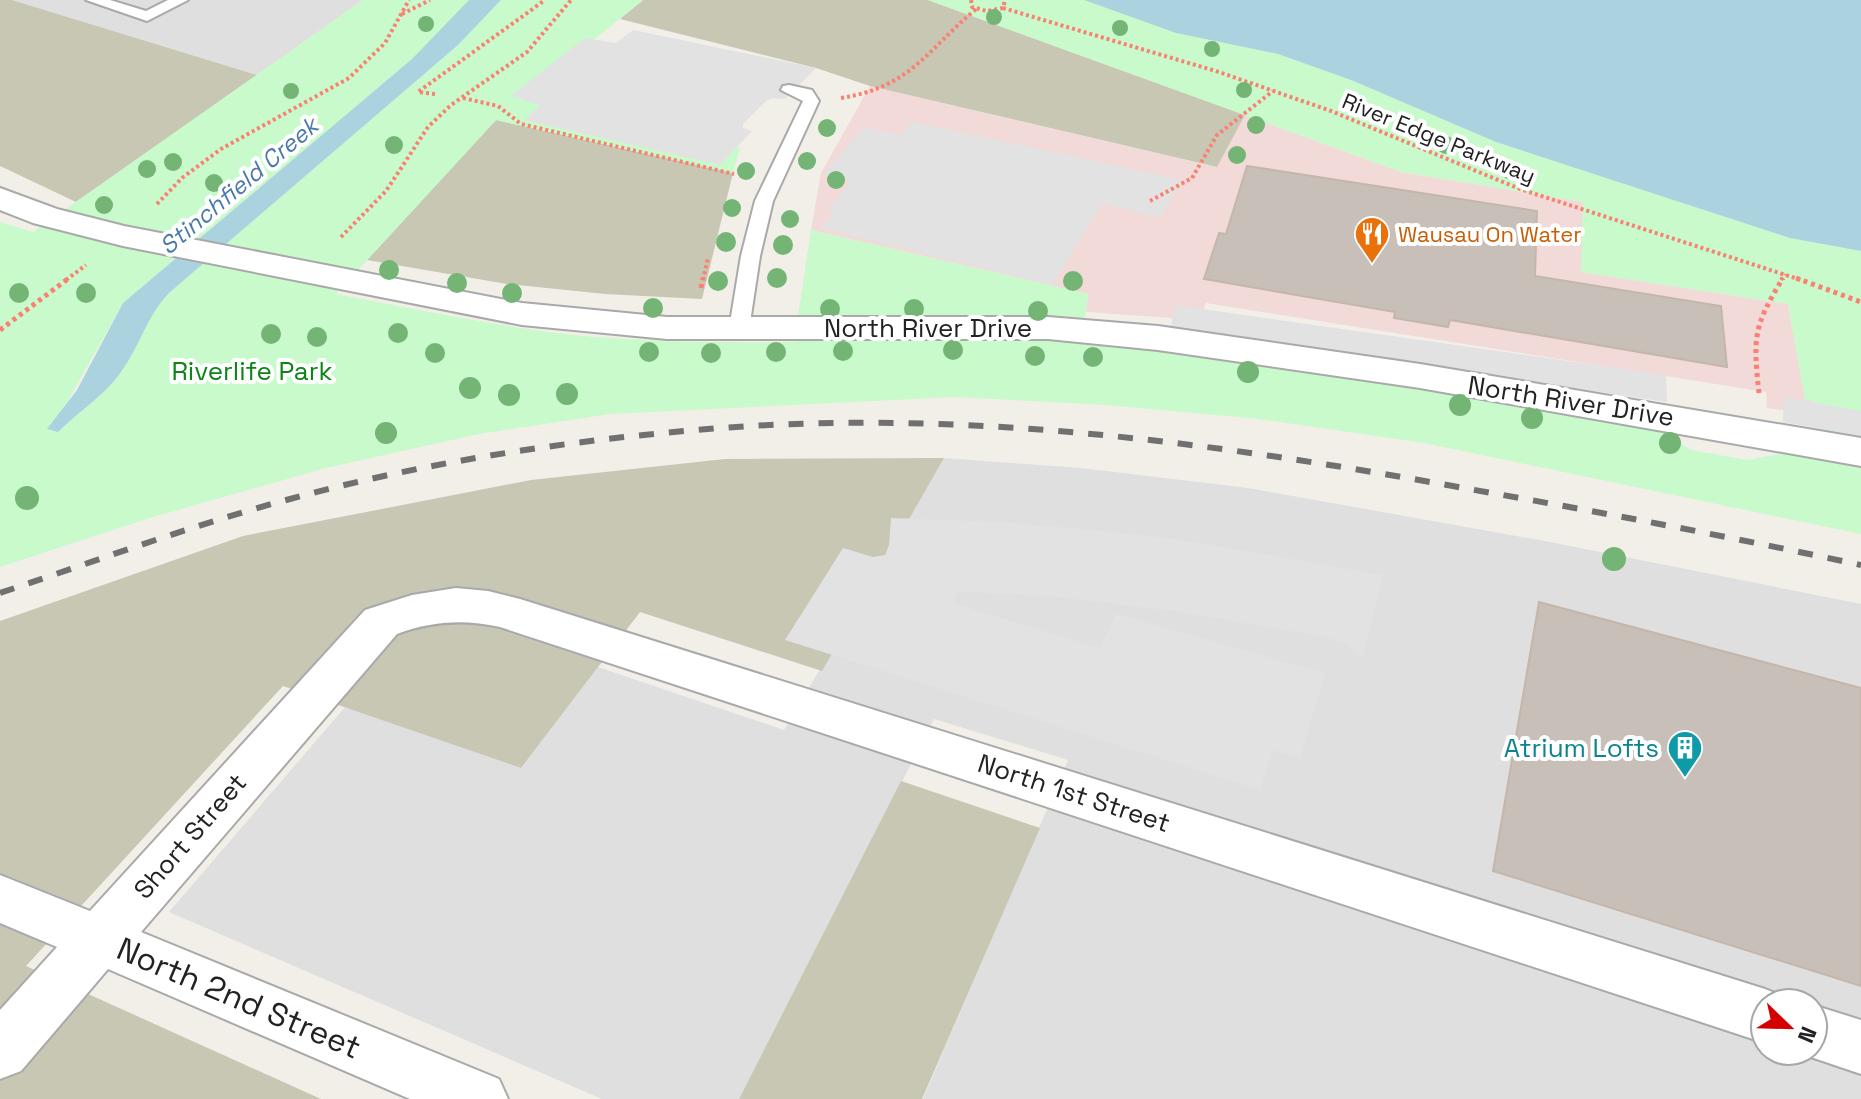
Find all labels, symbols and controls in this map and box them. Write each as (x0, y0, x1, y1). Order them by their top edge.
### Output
street label: River Edge Parkway (1338, 86, 1540, 190)
water label: Stinchfield Creek (153, 108, 327, 261)
restaurant icon: Wausau On Water (1353, 215, 1391, 265)
place label: Wausau On Water (1398, 220, 1582, 248)
street label: North River Drive (824, 311, 1032, 345)
park label: Riverlife Park (171, 354, 333, 388)
street label: North River Drive (1466, 368, 1676, 434)
building icon: Atrium Lofts (1666, 729, 1704, 779)
place label: Atrium Lofts (1504, 731, 1659, 765)
street label: North 1st Street (974, 746, 1174, 840)
street label: Short Street (126, 766, 254, 906)
street label: North 2nd Street (111, 929, 367, 1067)
north arrow (1749, 987, 1829, 1067)
text: N (1792, 1023, 1823, 1047)

